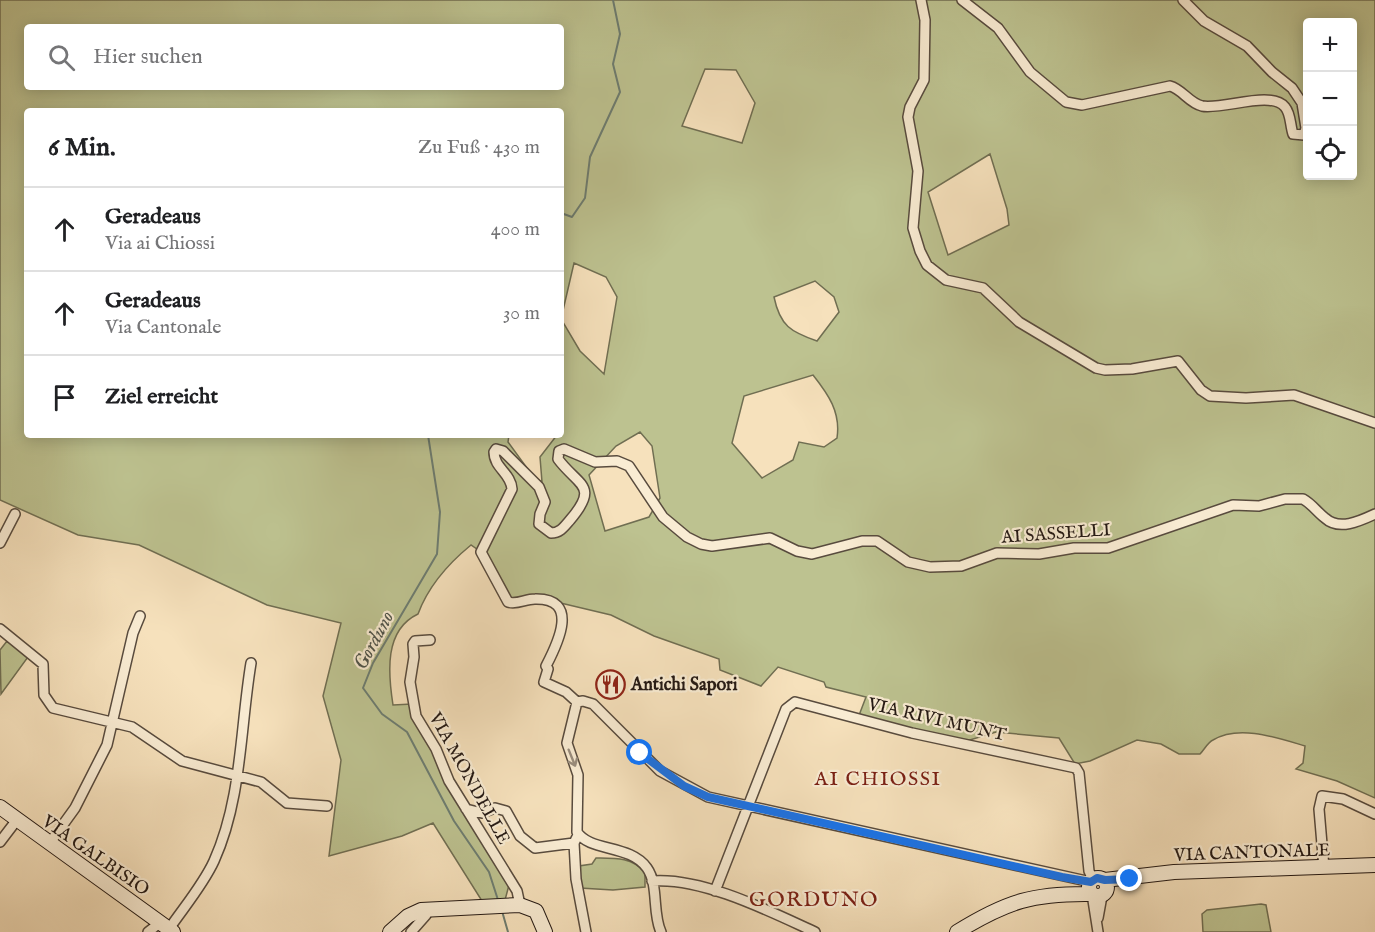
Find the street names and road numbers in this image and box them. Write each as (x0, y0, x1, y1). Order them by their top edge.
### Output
street label: AI SASSELLI (1000, 519, 1112, 550)
street label: VIA RIVI MUNT (864, 693, 1008, 748)
street label: VIA MONDELLE (422, 708, 514, 849)
street label: VIA GALBISIO (36, 810, 153, 902)
street label: VIA CANTONALE (1172, 839, 1331, 868)

